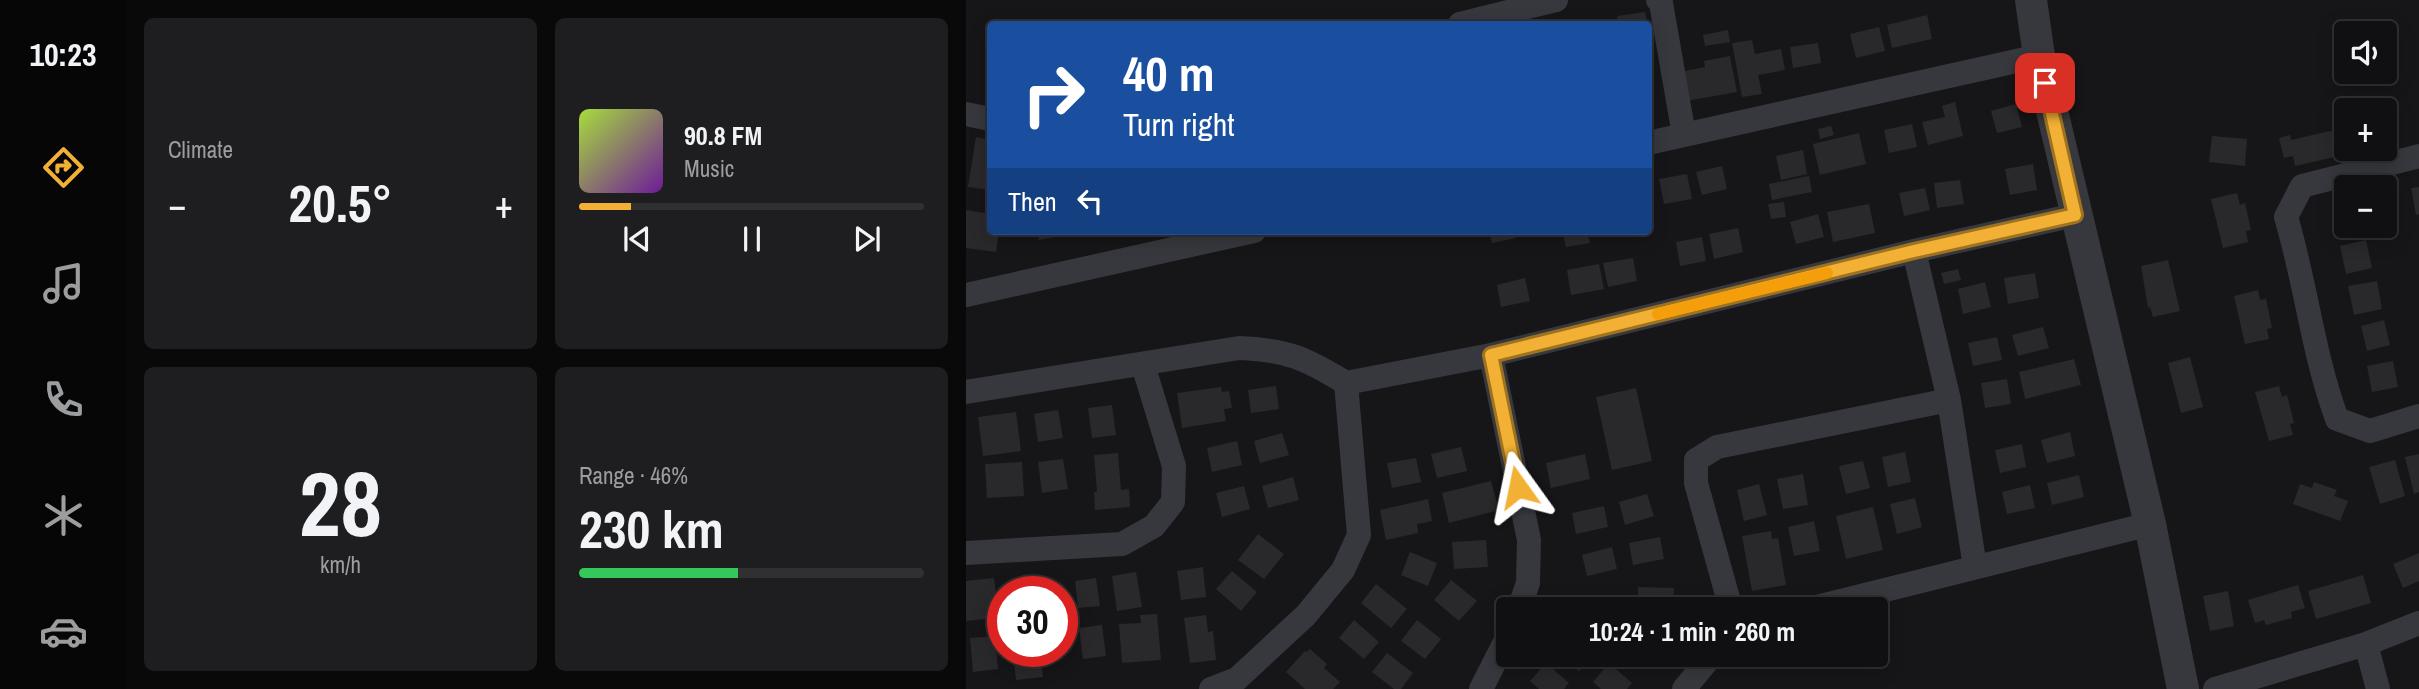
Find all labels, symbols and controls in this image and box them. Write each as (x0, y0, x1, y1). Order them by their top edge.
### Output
map controls (2334, 21, 2397, 238)
button: sound (2334, 21, 2397, 84)
text: 10:23 (29, 33, 97, 76)
text: 40 m (1123, 40, 1215, 106)
icon: right (1008, 49, 1099, 140)
pin (2015, 53, 2075, 113)
icon: arrive (2026, 64, 2064, 102)
button: + (2334, 98, 2397, 161)
text: Turn right (1123, 103, 1235, 146)
text: 90.8 FM (684, 118, 762, 153)
text: Climate (168, 134, 233, 165)
icon: directions (39, 143, 88, 192)
text: Music (684, 153, 734, 184)
text: 20.5° (289, 168, 392, 238)
button: − (2334, 175, 2397, 238)
text: − (168, 179, 186, 230)
text: + (495, 179, 513, 230)
icon: left (1071, 182, 1109, 220)
text: Then (1008, 184, 1057, 219)
icon: previous (618, 220, 656, 258)
icon: pause (733, 220, 771, 258)
icon: next (848, 220, 886, 258)
icon: music (39, 259, 88, 308)
icon: phone (39, 375, 88, 424)
text: 28 (299, 442, 382, 564)
position arrow (1481, 450, 1555, 524)
text: Range · 46% (579, 460, 688, 491)
icon: climate (39, 491, 88, 540)
text: 230 km (579, 494, 724, 564)
text: km/h (320, 549, 361, 580)
speed limit sign: 30 (987, 576, 1078, 667)
icon: car (39, 607, 88, 656)
text: 10:24 · 1 min · 260 m (1589, 614, 1795, 649)

